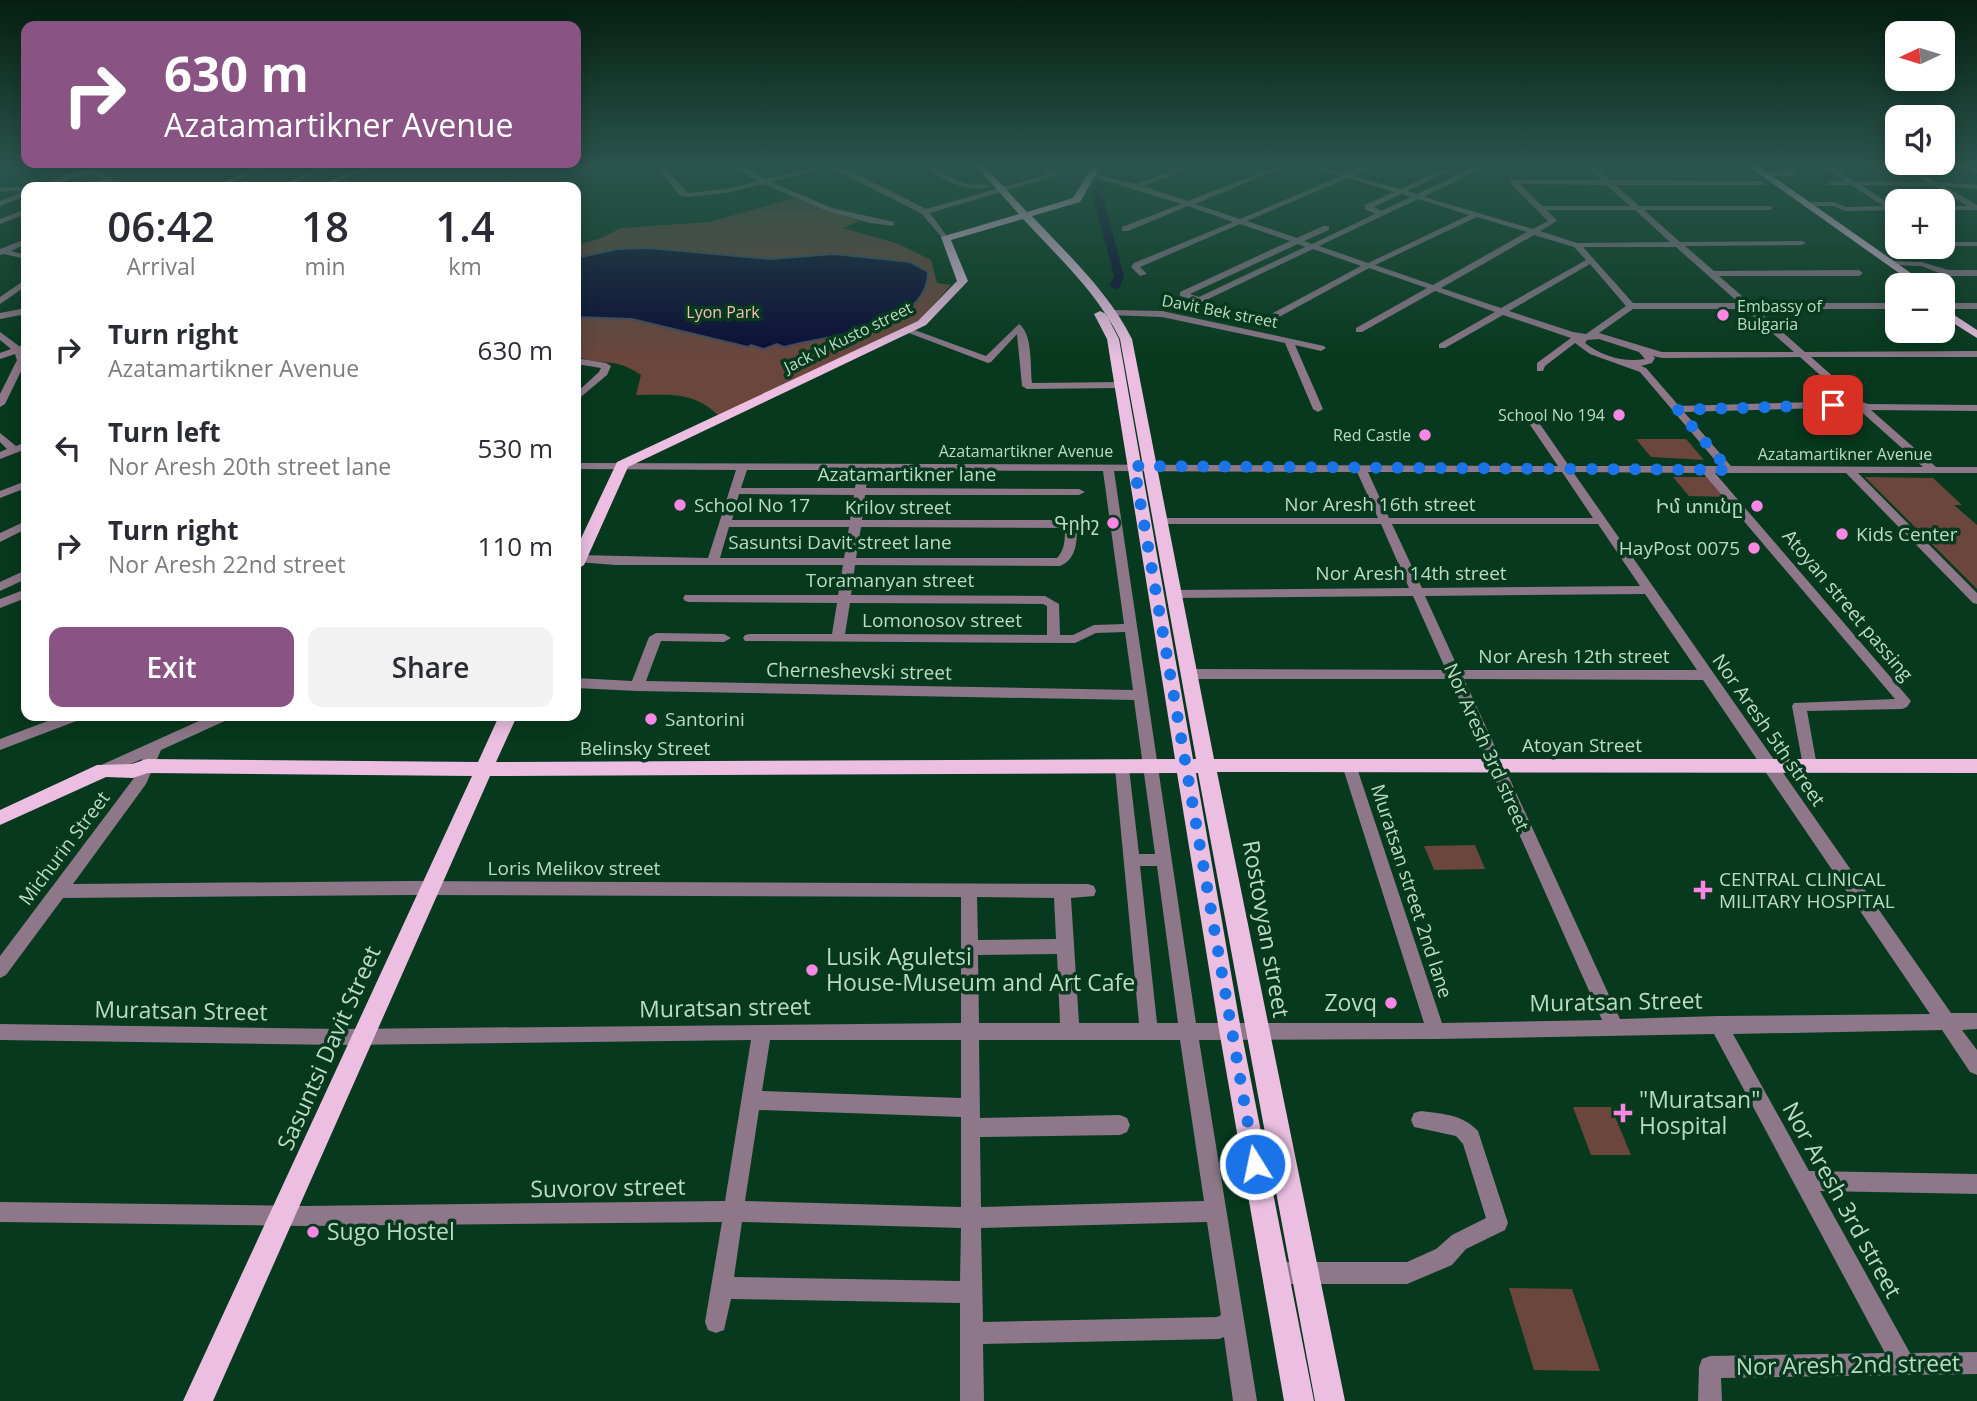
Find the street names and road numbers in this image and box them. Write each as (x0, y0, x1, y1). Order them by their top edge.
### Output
street label: Davit Bek street (1160, 289, 1280, 333)
street label: Jack Iv Kusto street (778, 296, 916, 379)
street label: Azatamartikner Avenue (939, 440, 1113, 462)
street label: Azatamartikner Avenue (1758, 443, 1932, 465)
street label: Azatamartikner lane (818, 461, 996, 487)
street label: Nor Aresh 16th street (1284, 491, 1476, 517)
street label: Krilov street (845, 494, 951, 520)
street label: Atoyan street passing (1777, 524, 1919, 686)
street label: Sasuntsi Davit street lane (728, 529, 952, 555)
street label: Nor Aresh 14th street (1315, 560, 1507, 586)
street label: Toramanyan street (806, 567, 974, 593)
street label: Lomonosov street (862, 607, 1022, 633)
street label: Nor Aresh 12th street (1478, 643, 1670, 669)
street label: Nor Aresh 5th street (1707, 649, 1832, 812)
street label: Cherneshevski street (766, 656, 952, 686)
street label: Nor Aresh 3rd street (1438, 659, 1536, 835)
street label: Atoyan Street (1522, 732, 1642, 758)
street label: Belinsky Street (580, 735, 711, 761)
street label: Muratsan street 2nd lane (1365, 781, 1459, 1001)
street label: Michurin Street (13, 785, 116, 910)
street label: Rostovyan street (1236, 838, 1298, 1020)
street label: Loris Melikov street (488, 855, 661, 881)
street label: Sasuntsi Davit Street (269, 940, 388, 1155)
street label: Muratsan Street (1529, 983, 1703, 1019)
street label: Muratsan street (639, 990, 811, 1024)
street label: Muratsan Street (94, 992, 268, 1028)
street label: Nor Aresh 3rd street (1776, 1096, 1910, 1303)
street label: Suvorov street (530, 1170, 686, 1204)
street label: Nor Aresh 2nd street (1736, 1346, 1960, 1382)

